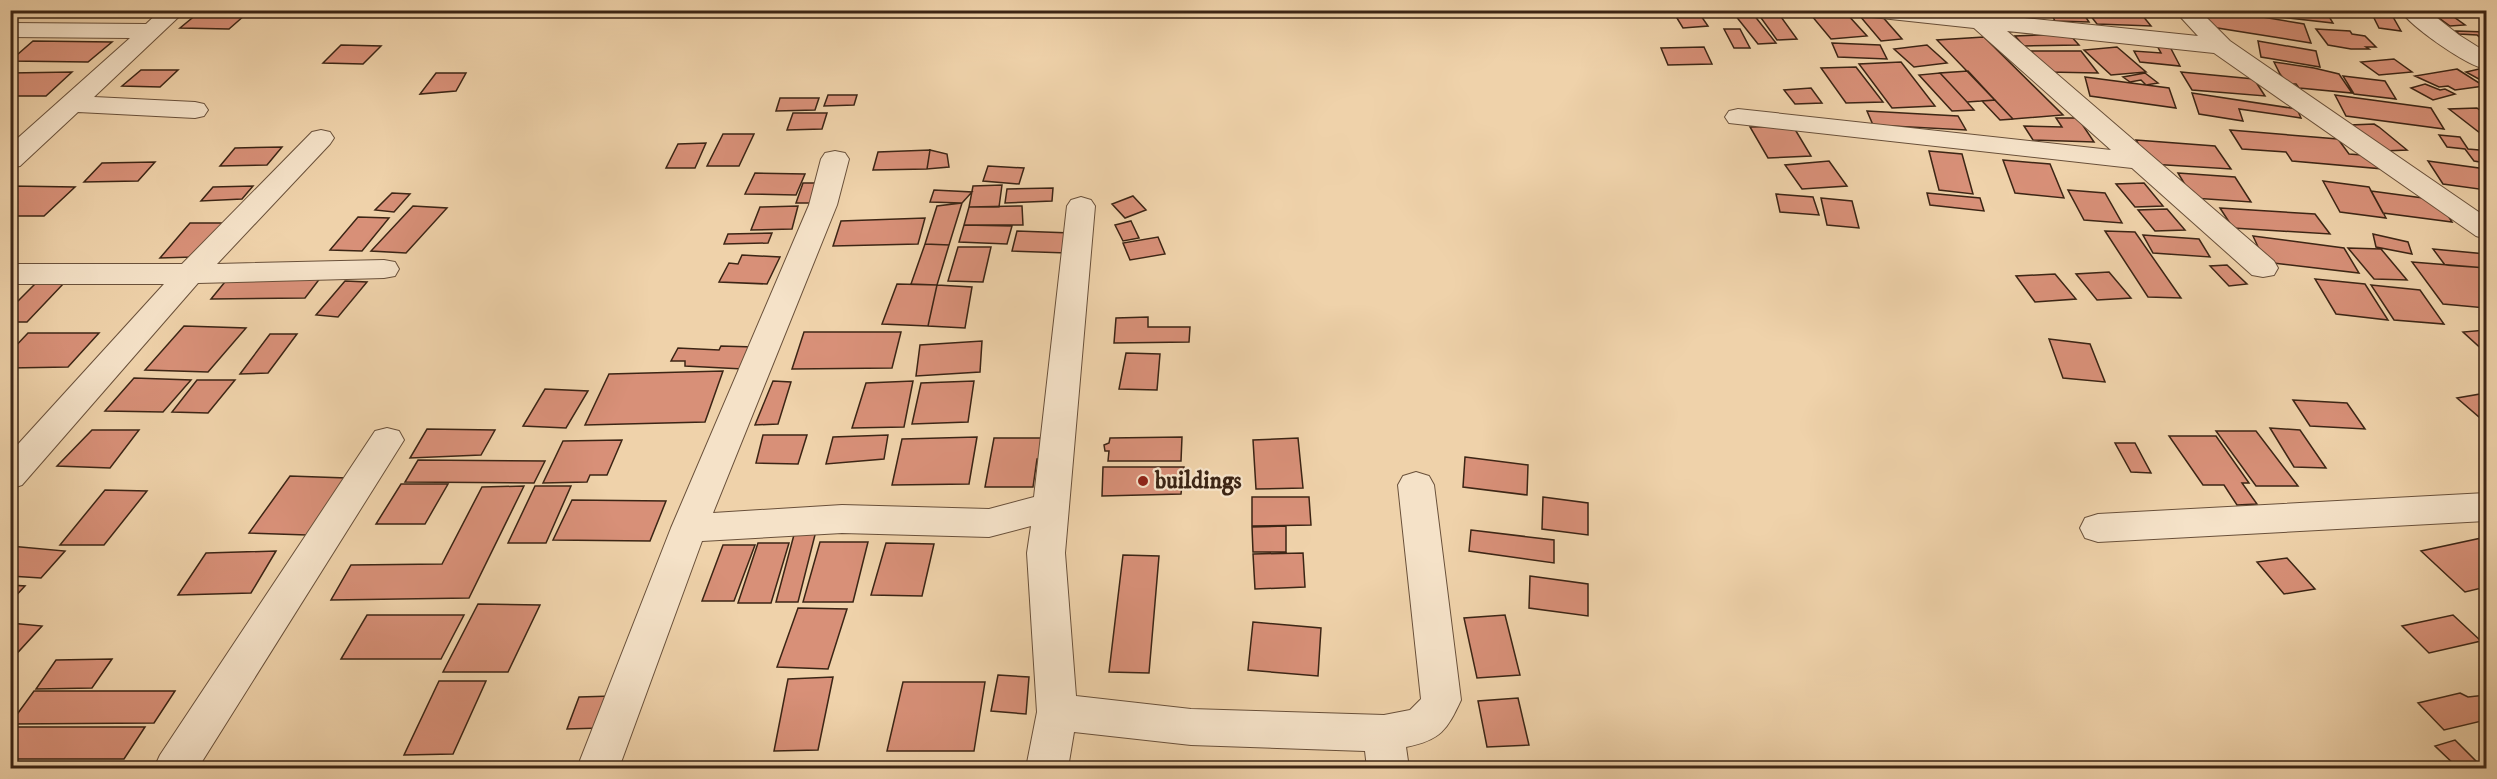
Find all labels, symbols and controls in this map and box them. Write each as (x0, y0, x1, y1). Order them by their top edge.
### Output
place label: buildings (1154, 466, 1242, 496)
marker: buildings (1136, 474, 1150, 488)

